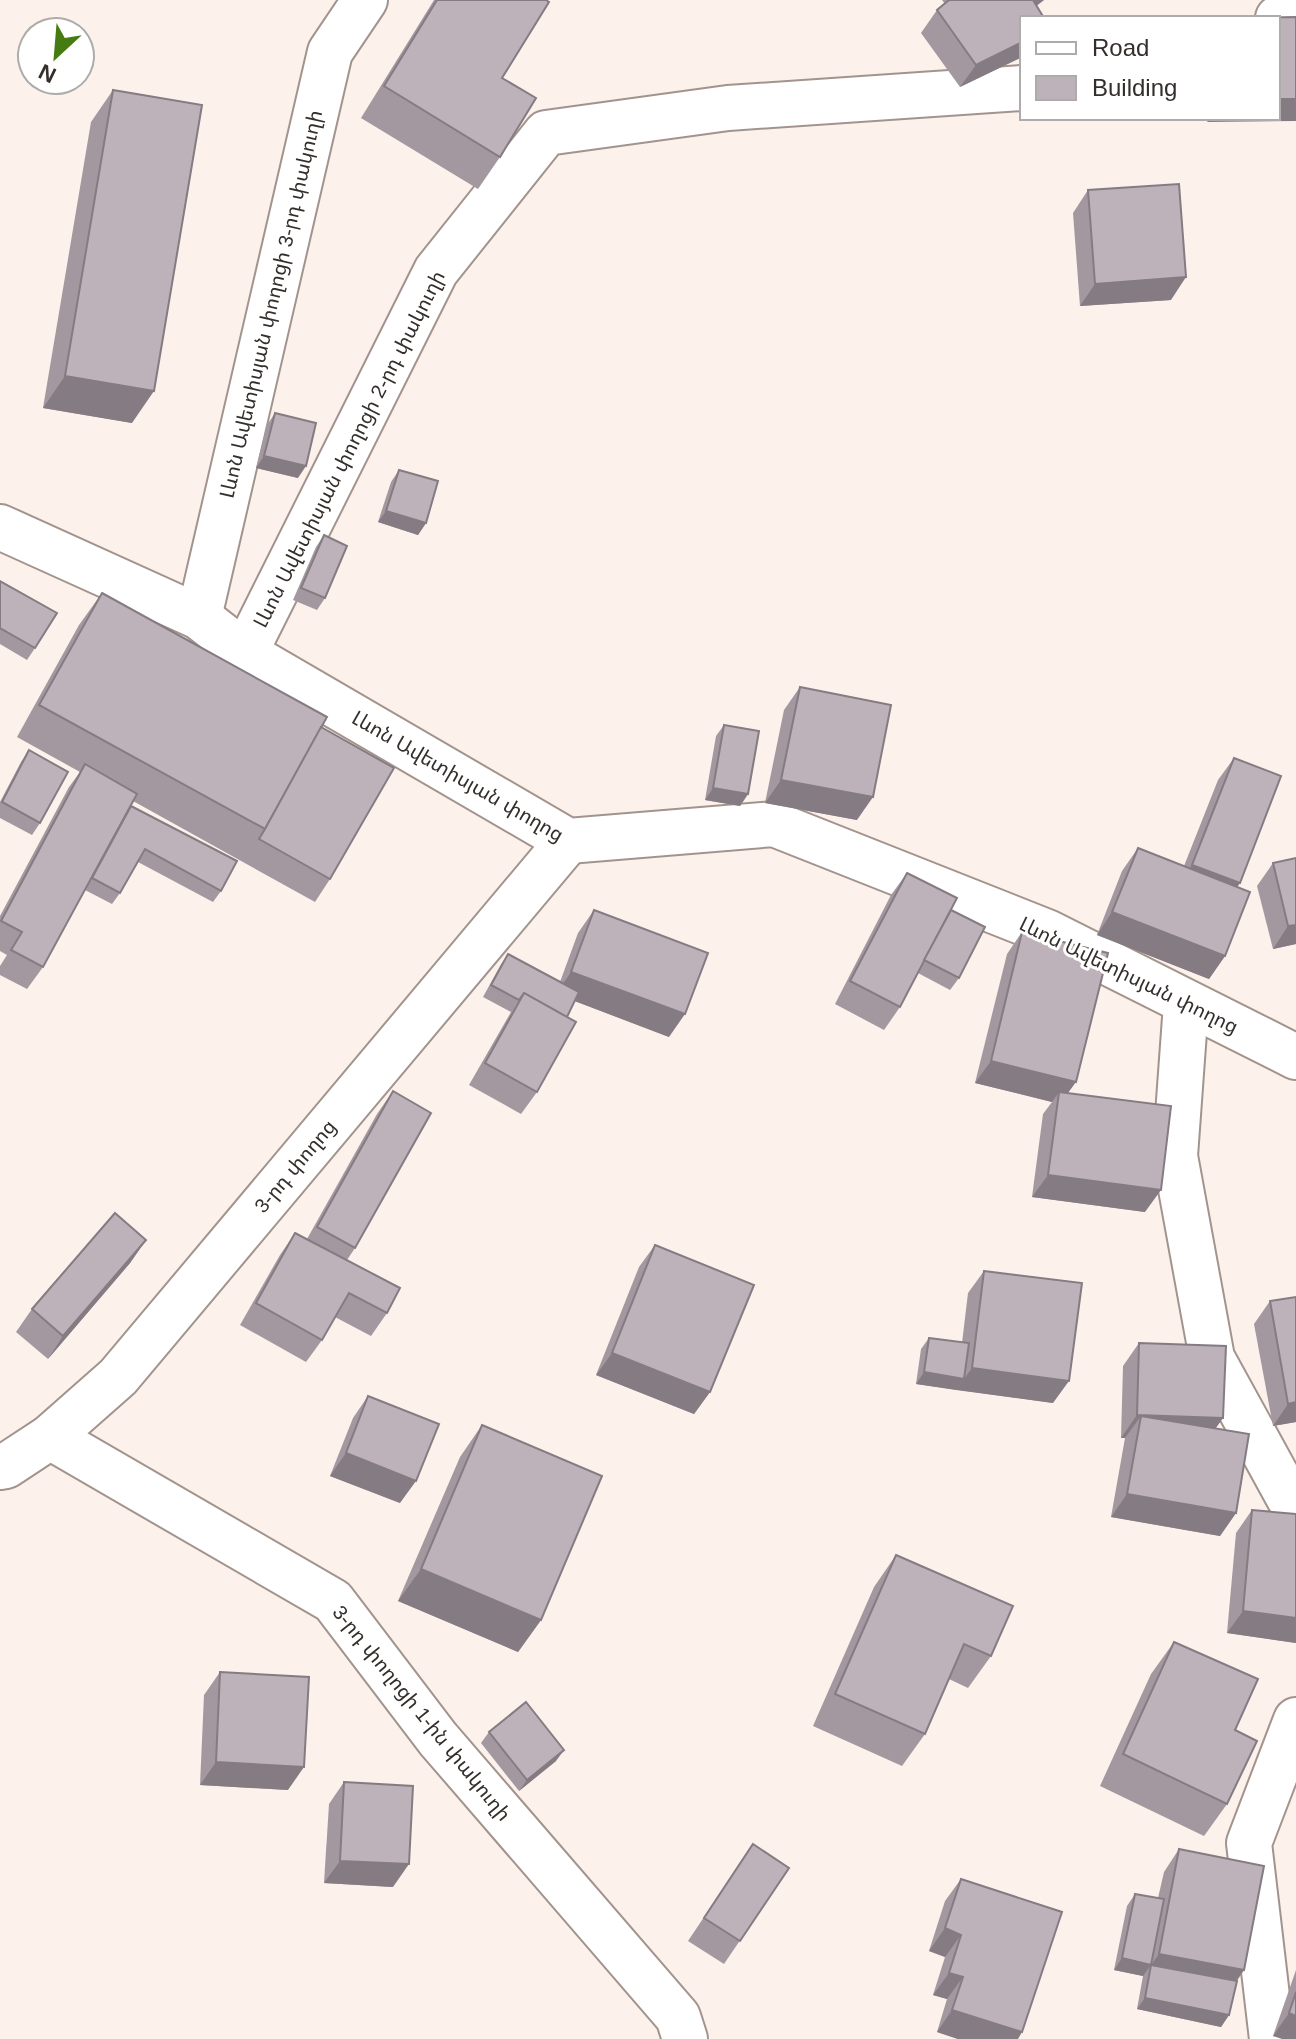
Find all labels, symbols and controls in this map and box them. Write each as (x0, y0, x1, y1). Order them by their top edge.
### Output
north arrow (16, 16, 96, 96)
legend (1020, 16, 1280, 120)
text: Road (1092, 34, 1149, 61)
text: N (35, 59, 60, 88)
text: Building (1092, 74, 1177, 101)
street label: Լևոն Ավետիսյան փողոցի 3-րդ փակուղի (216, 108, 327, 500)
street label: Լևոն Ավետիսյան փողոցի 2-րդ փակուղի (249, 267, 450, 632)
street label: Լևոն Ավետիսյան փողոց (348, 706, 568, 847)
street label: Լևոն Ավետիսյան փողոց (1016, 912, 1242, 1039)
street label: 3-րդ փողոց (250, 1115, 341, 1217)
street label: 3-րդ փողոցի 1-ին փակուղի (328, 1601, 516, 1826)

